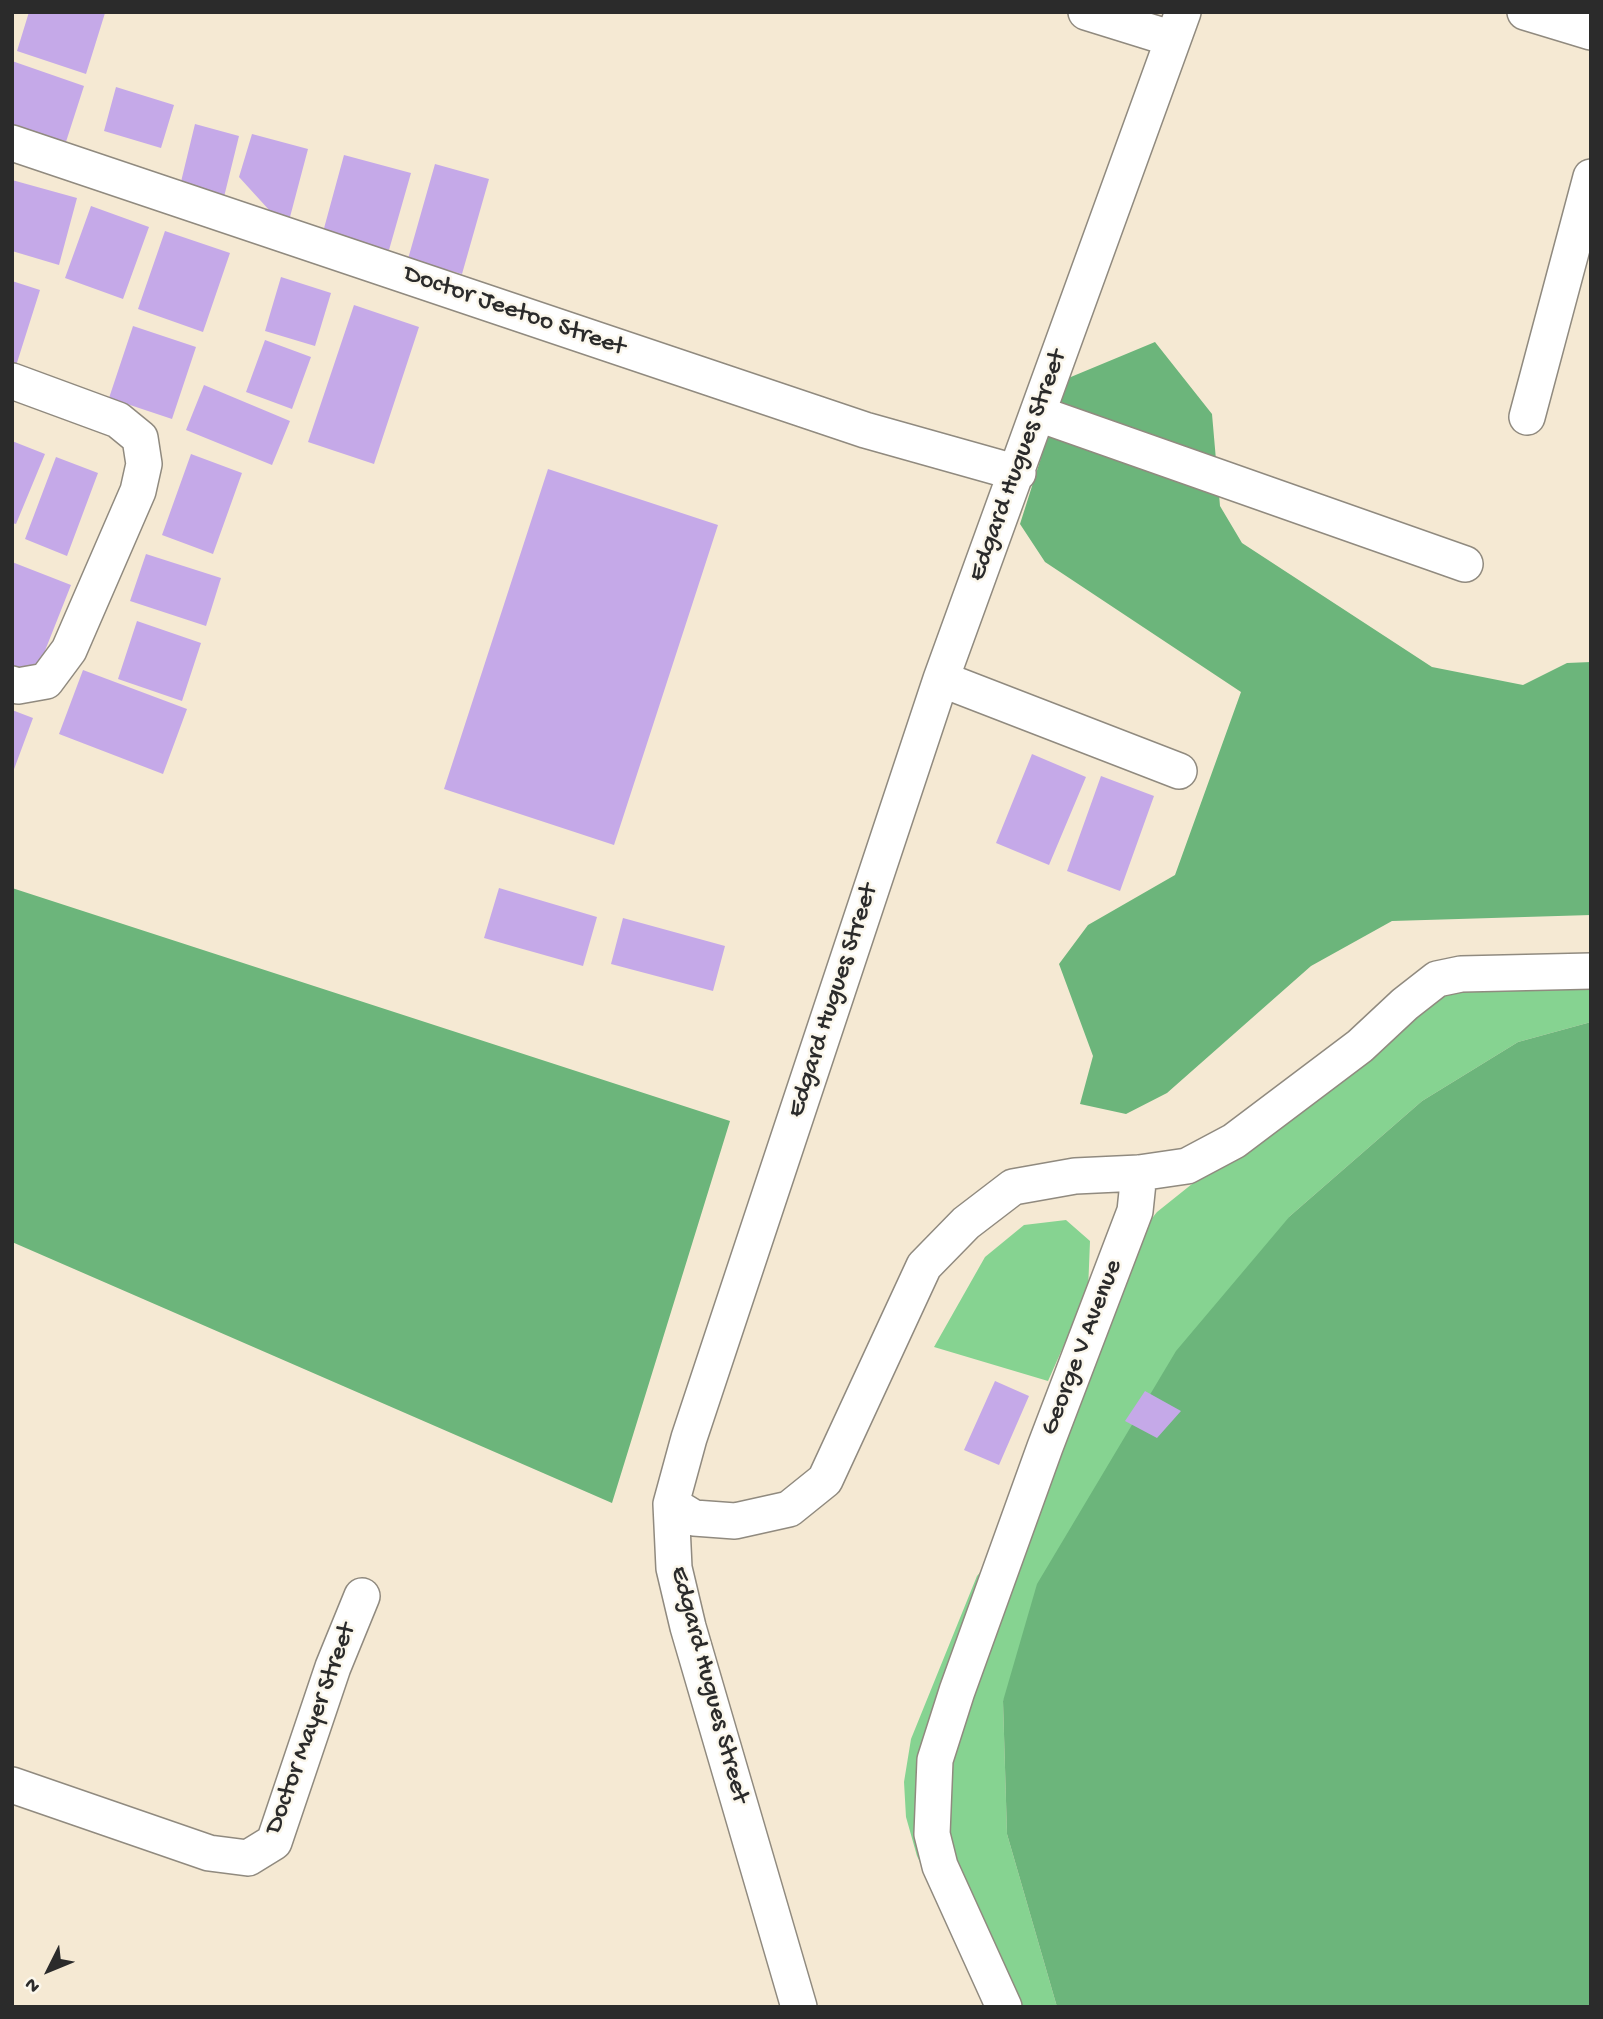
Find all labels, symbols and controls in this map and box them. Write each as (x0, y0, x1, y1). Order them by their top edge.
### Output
street label: Doctor Jeetoo Street (399, 259, 629, 365)
street label: Edgard Hugues Street (963, 346, 1075, 586)
street label: Edgard Hugues Street (782, 880, 886, 1122)
street label: George V Avenue (1035, 1256, 1131, 1440)
street label: Edgard Hugues Street (661, 1563, 755, 1807)
street label: Doctor Mayer Street (259, 1619, 365, 1839)
north arrow (14, 1935, 84, 2005)
text: N (21, 1972, 46, 1997)

